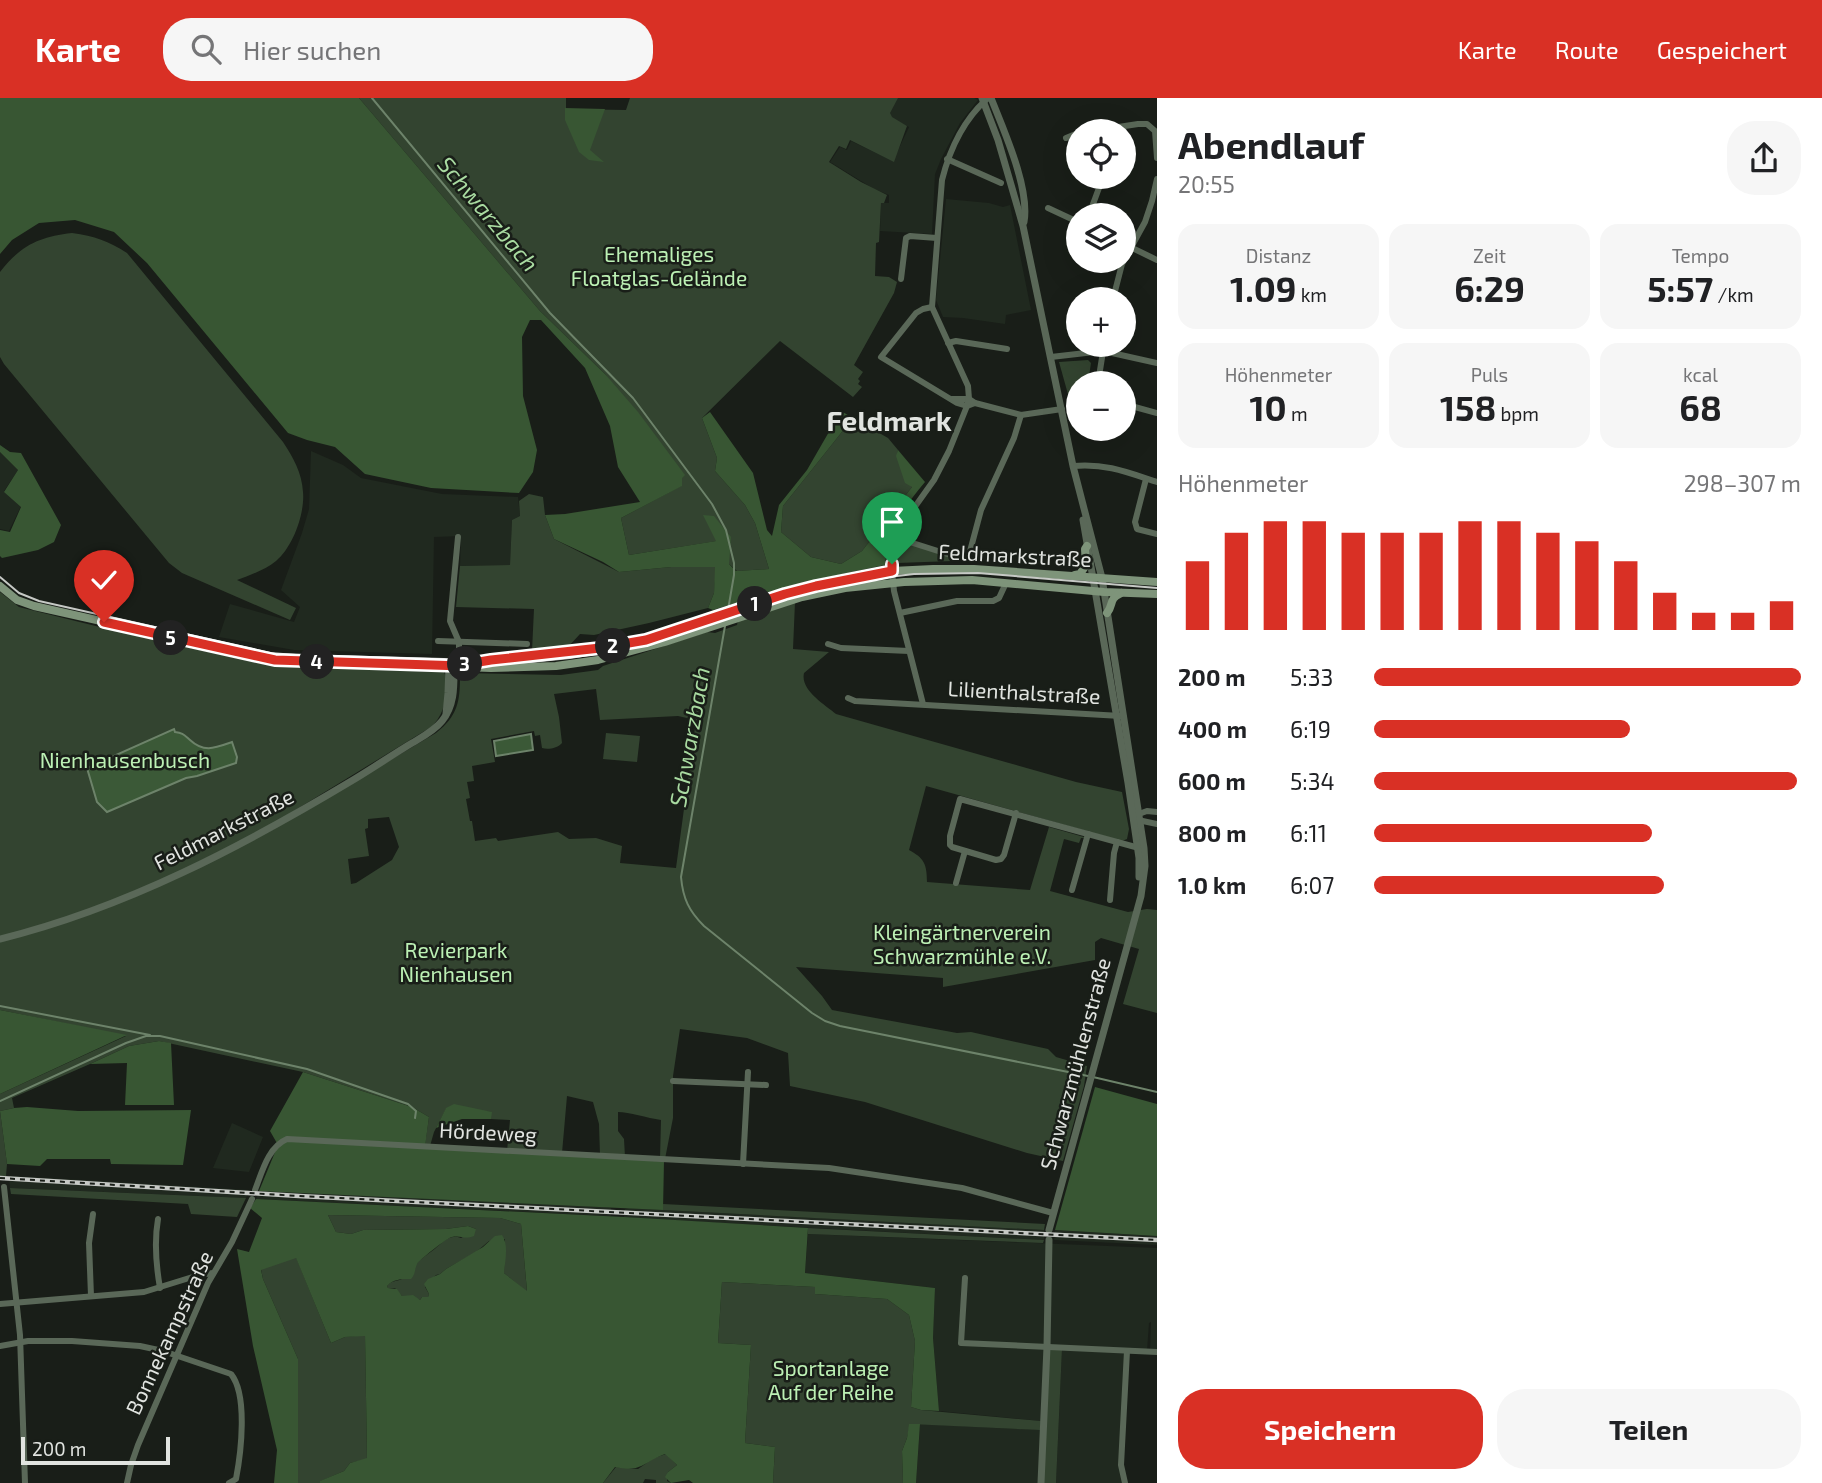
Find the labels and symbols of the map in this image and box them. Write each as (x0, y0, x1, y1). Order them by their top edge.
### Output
water label: Schwarzbach (433, 150, 545, 277)
park label: Ehemaliges Floatglas-Gelände (571, 241, 747, 290)
district label: Feldmark (826, 403, 952, 437)
pin (862, 492, 922, 564)
street label: Feldmarkstraße (938, 538, 1092, 571)
pin (74, 550, 134, 622)
pin: 1 (738, 587, 772, 622)
pin: 5 (154, 620, 188, 656)
pin: 2 (596, 628, 630, 664)
pin: 4 (300, 644, 334, 680)
pin: 3 (448, 646, 482, 682)
water label: Schwarzbach (663, 665, 715, 809)
street label: Lilienthalstraße (947, 675, 1101, 708)
park label: Nienhausenbusch (40, 747, 210, 772)
street label: Feldmarkstraße (149, 783, 297, 875)
park label: Kleingärtnerverein Schwarzmühle e.V. (873, 919, 1051, 968)
park label: Revierpark Nienhausen (399, 937, 513, 986)
street label: Schwarzmühlenstraße (1034, 955, 1115, 1172)
street label: Hördeweg (439, 1116, 538, 1147)
street label: Bonnekampstraße (120, 1247, 217, 1418)
park label: Sportanlage Auf der Reihe (768, 1355, 894, 1404)
scale bar (21, 1434, 170, 1466)

